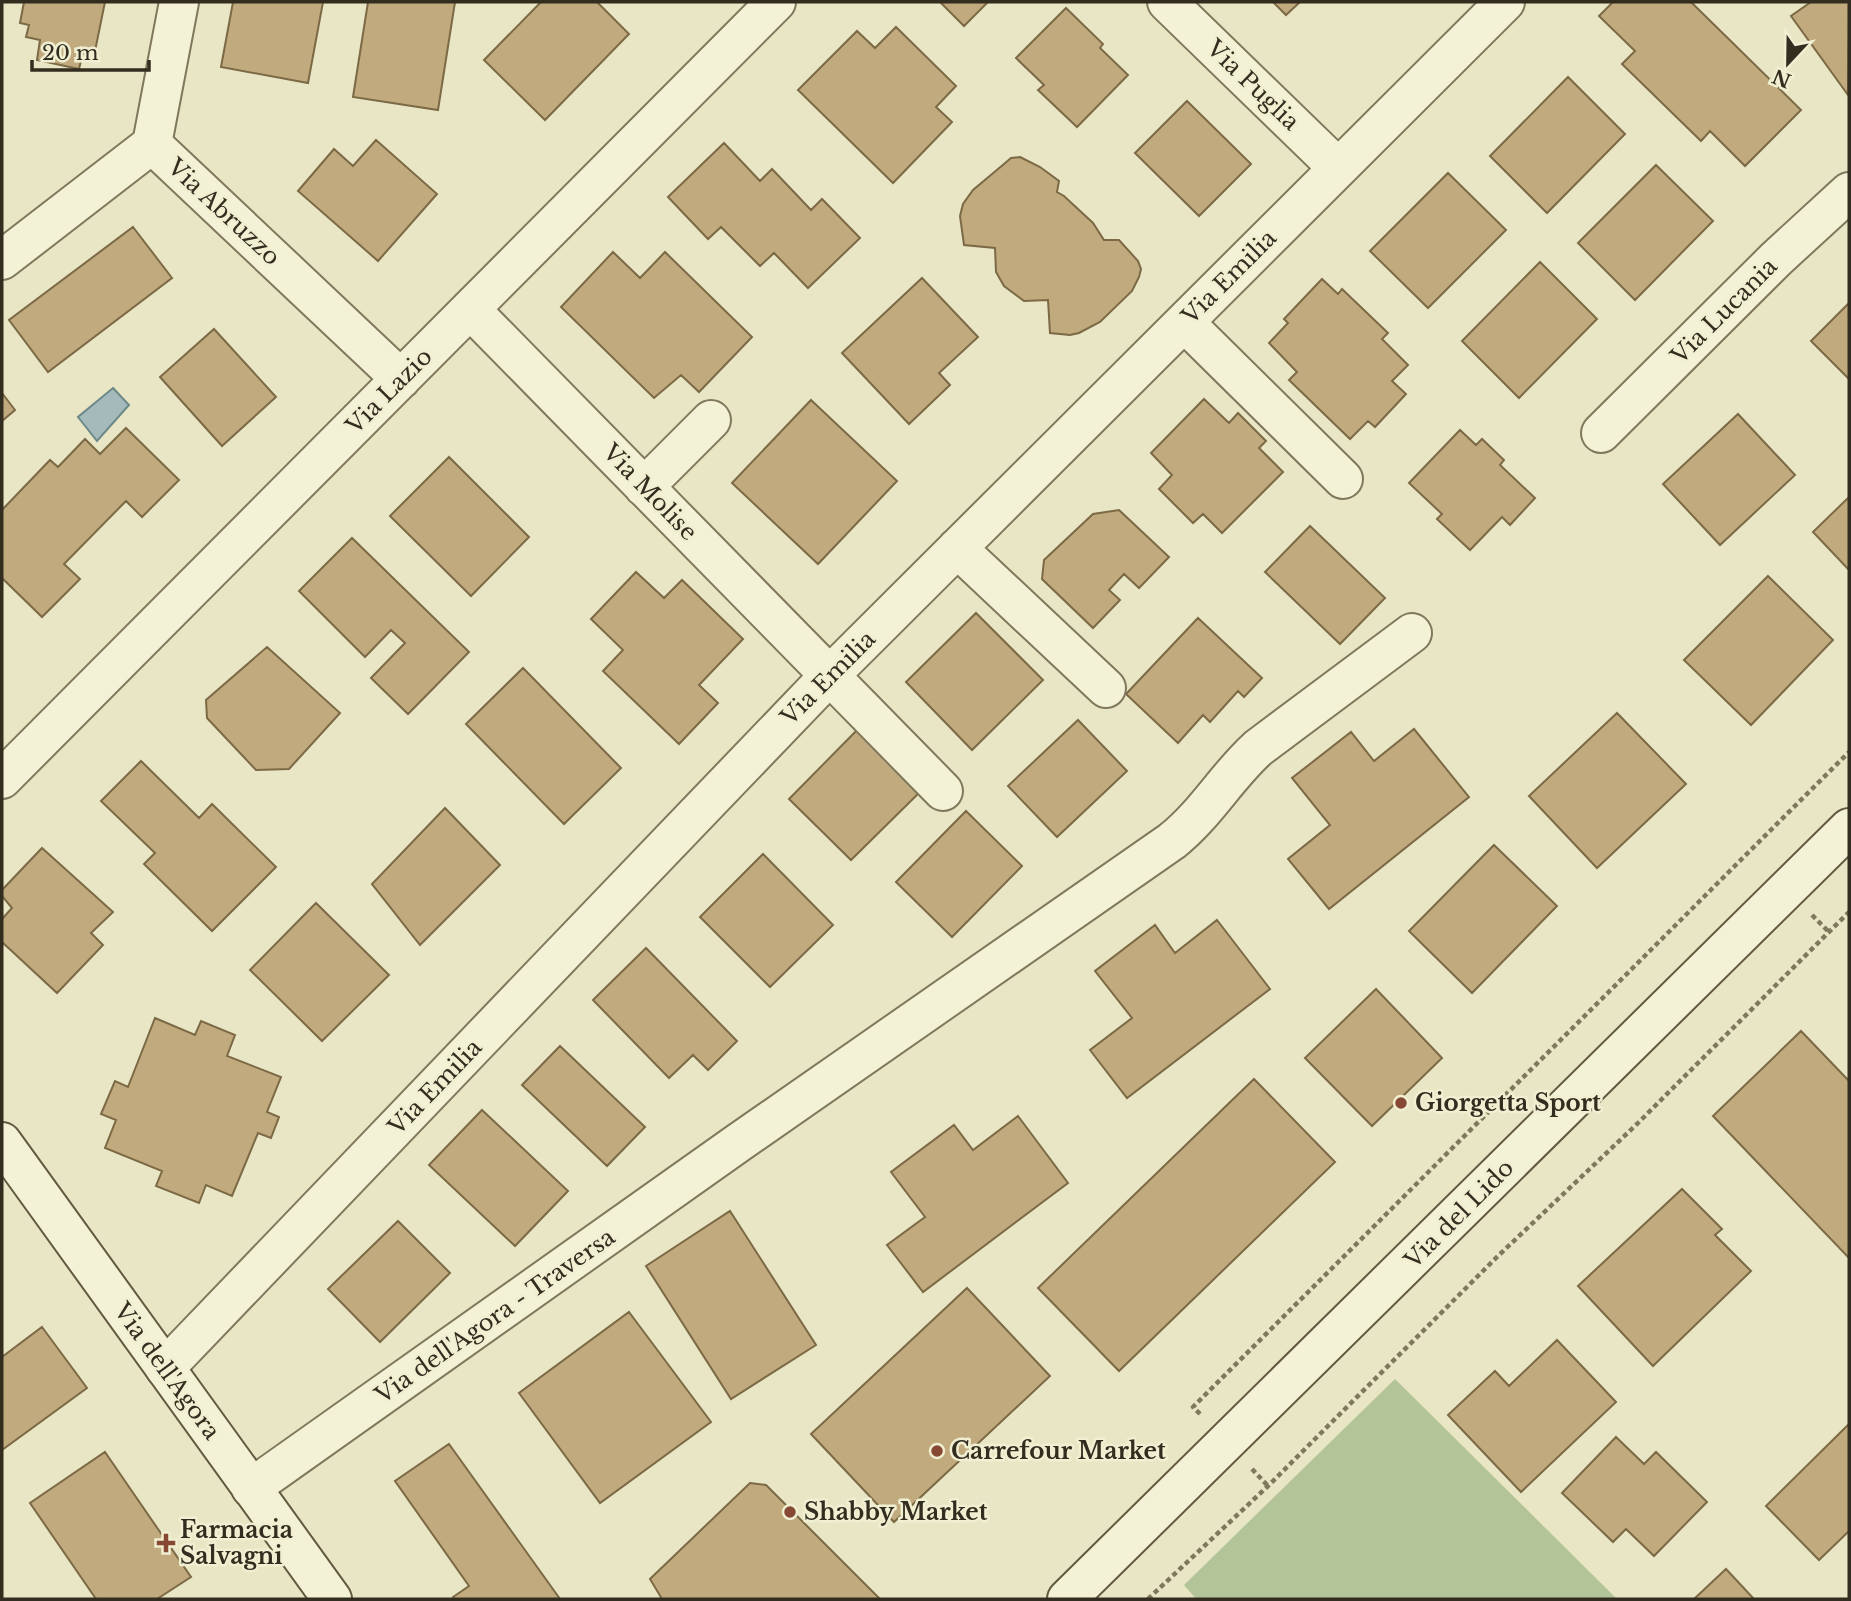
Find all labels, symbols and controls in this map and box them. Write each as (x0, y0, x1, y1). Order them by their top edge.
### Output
scale bar (32, 28, 149, 72)
north arrow (1753, 28, 1823, 98)
street label: Via Puglia (1200, 33, 1305, 136)
text: 20 m (42, 40, 99, 66)
text: N (1769, 64, 1794, 92)
street label: Via Abruzzo (161, 152, 286, 271)
street label: Via Emilia (1175, 224, 1282, 331)
street label: Via Lucania (1664, 252, 1783, 371)
street label: Via Lazio (340, 342, 438, 440)
street label: Via Molise (596, 437, 703, 546)
street label: Via Emilia (774, 625, 881, 732)
street label: Via Emilia (382, 1033, 488, 1141)
place label: Giorgetta Sport (1415, 1089, 1601, 1117)
marker: Giorgetta Sport (1393, 1095, 1409, 1111)
street label: Via del Lido (1398, 1154, 1519, 1275)
street label: Via dell'Agora - Traversa (369, 1222, 620, 1410)
street label: Via dell'Agora (107, 1296, 226, 1445)
place label: Carrefour Market (951, 1437, 1166, 1465)
marker: Carrefour Market (929, 1443, 945, 1459)
place label: Shabby Market (804, 1498, 988, 1526)
marker: Shabby Market (782, 1504, 798, 1520)
place label: Farmacia Salvagni (180, 1516, 293, 1570)
marker: Farmacia Salvagni (158, 1535, 174, 1551)

